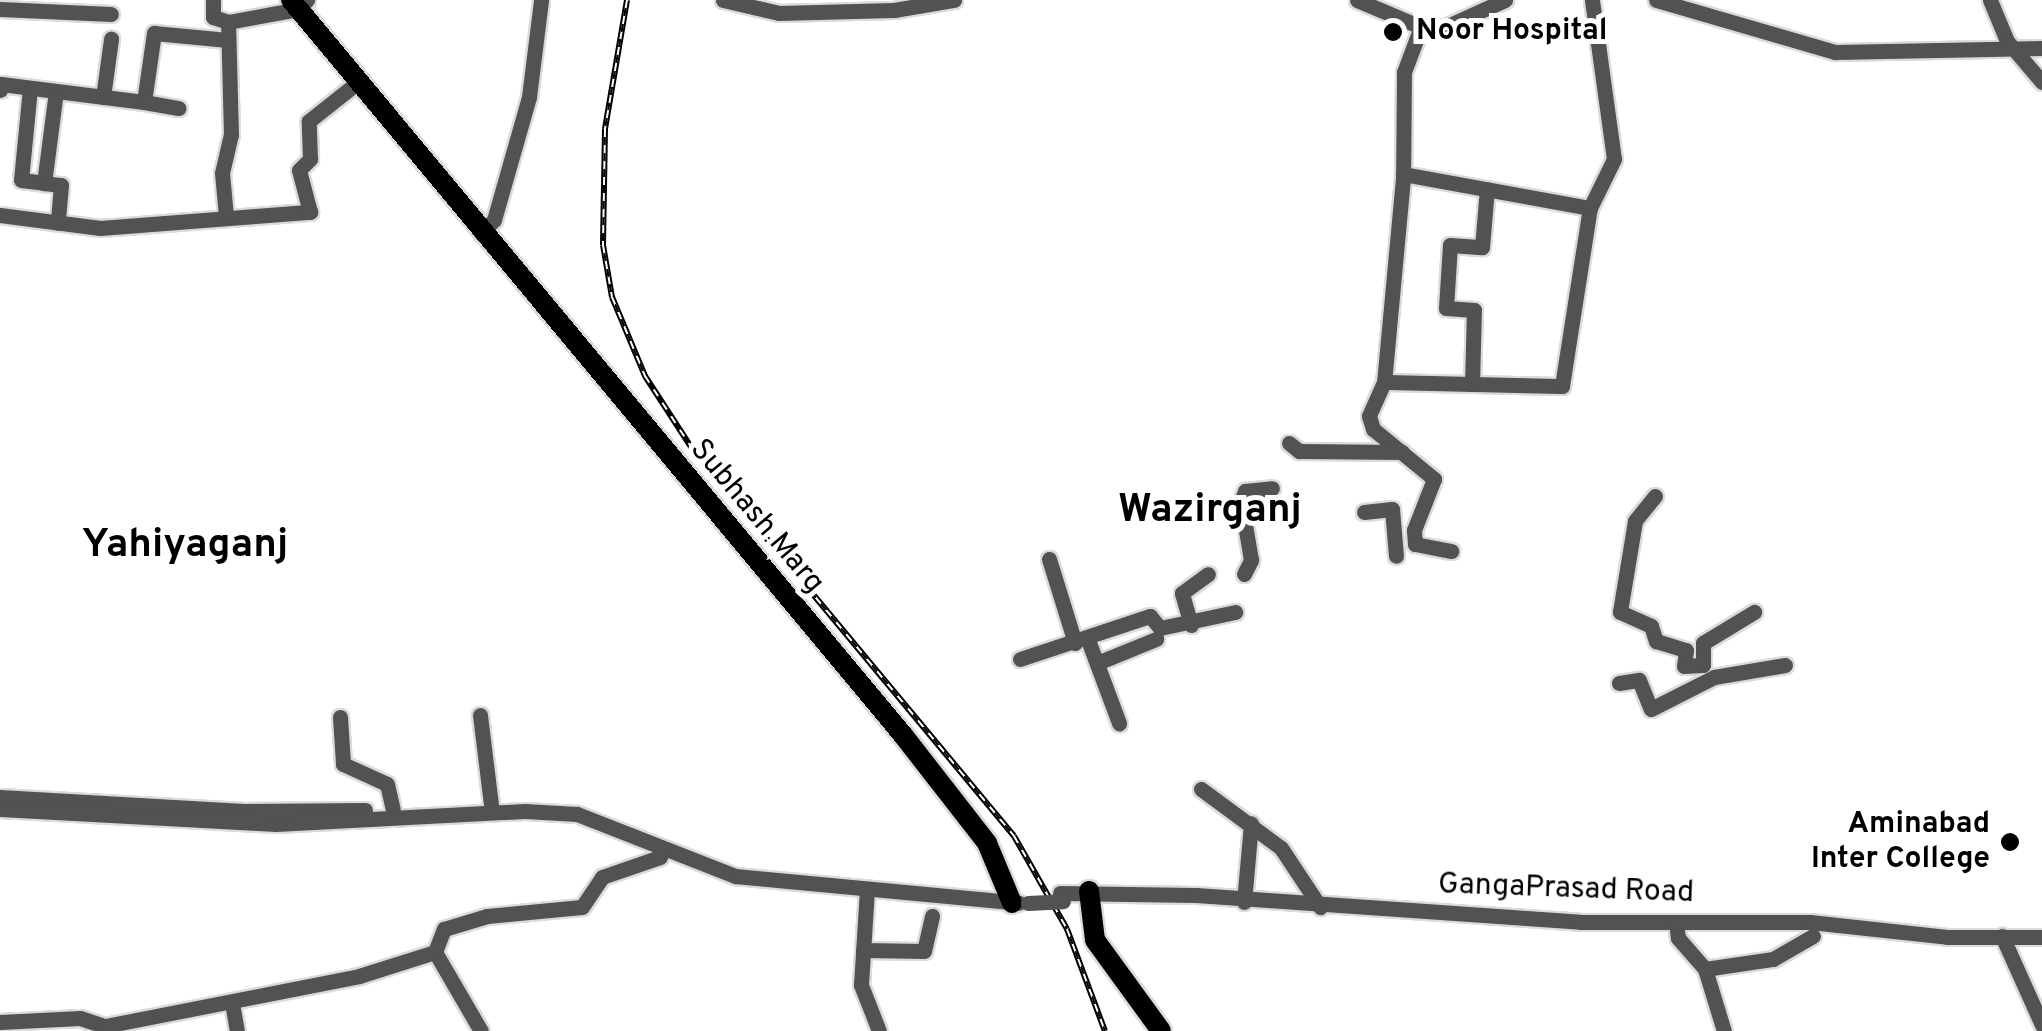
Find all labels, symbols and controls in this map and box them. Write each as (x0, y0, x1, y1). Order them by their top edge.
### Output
place label: Noor Hospital (1416, 14, 1607, 50)
marker: Noor Hospital (1380, 19, 1406, 45)
street label: Subhash Marg (681, 433, 831, 601)
district label: Wazirganj (1118, 487, 1302, 535)
district label: Yahiyaganj (82, 522, 288, 570)
place label: Aminabad Inter College (1811, 807, 1990, 878)
marker: Aminabad Inter College (1999, 831, 2021, 853)
street label: GangaPrasad Road (1437, 868, 1695, 912)

